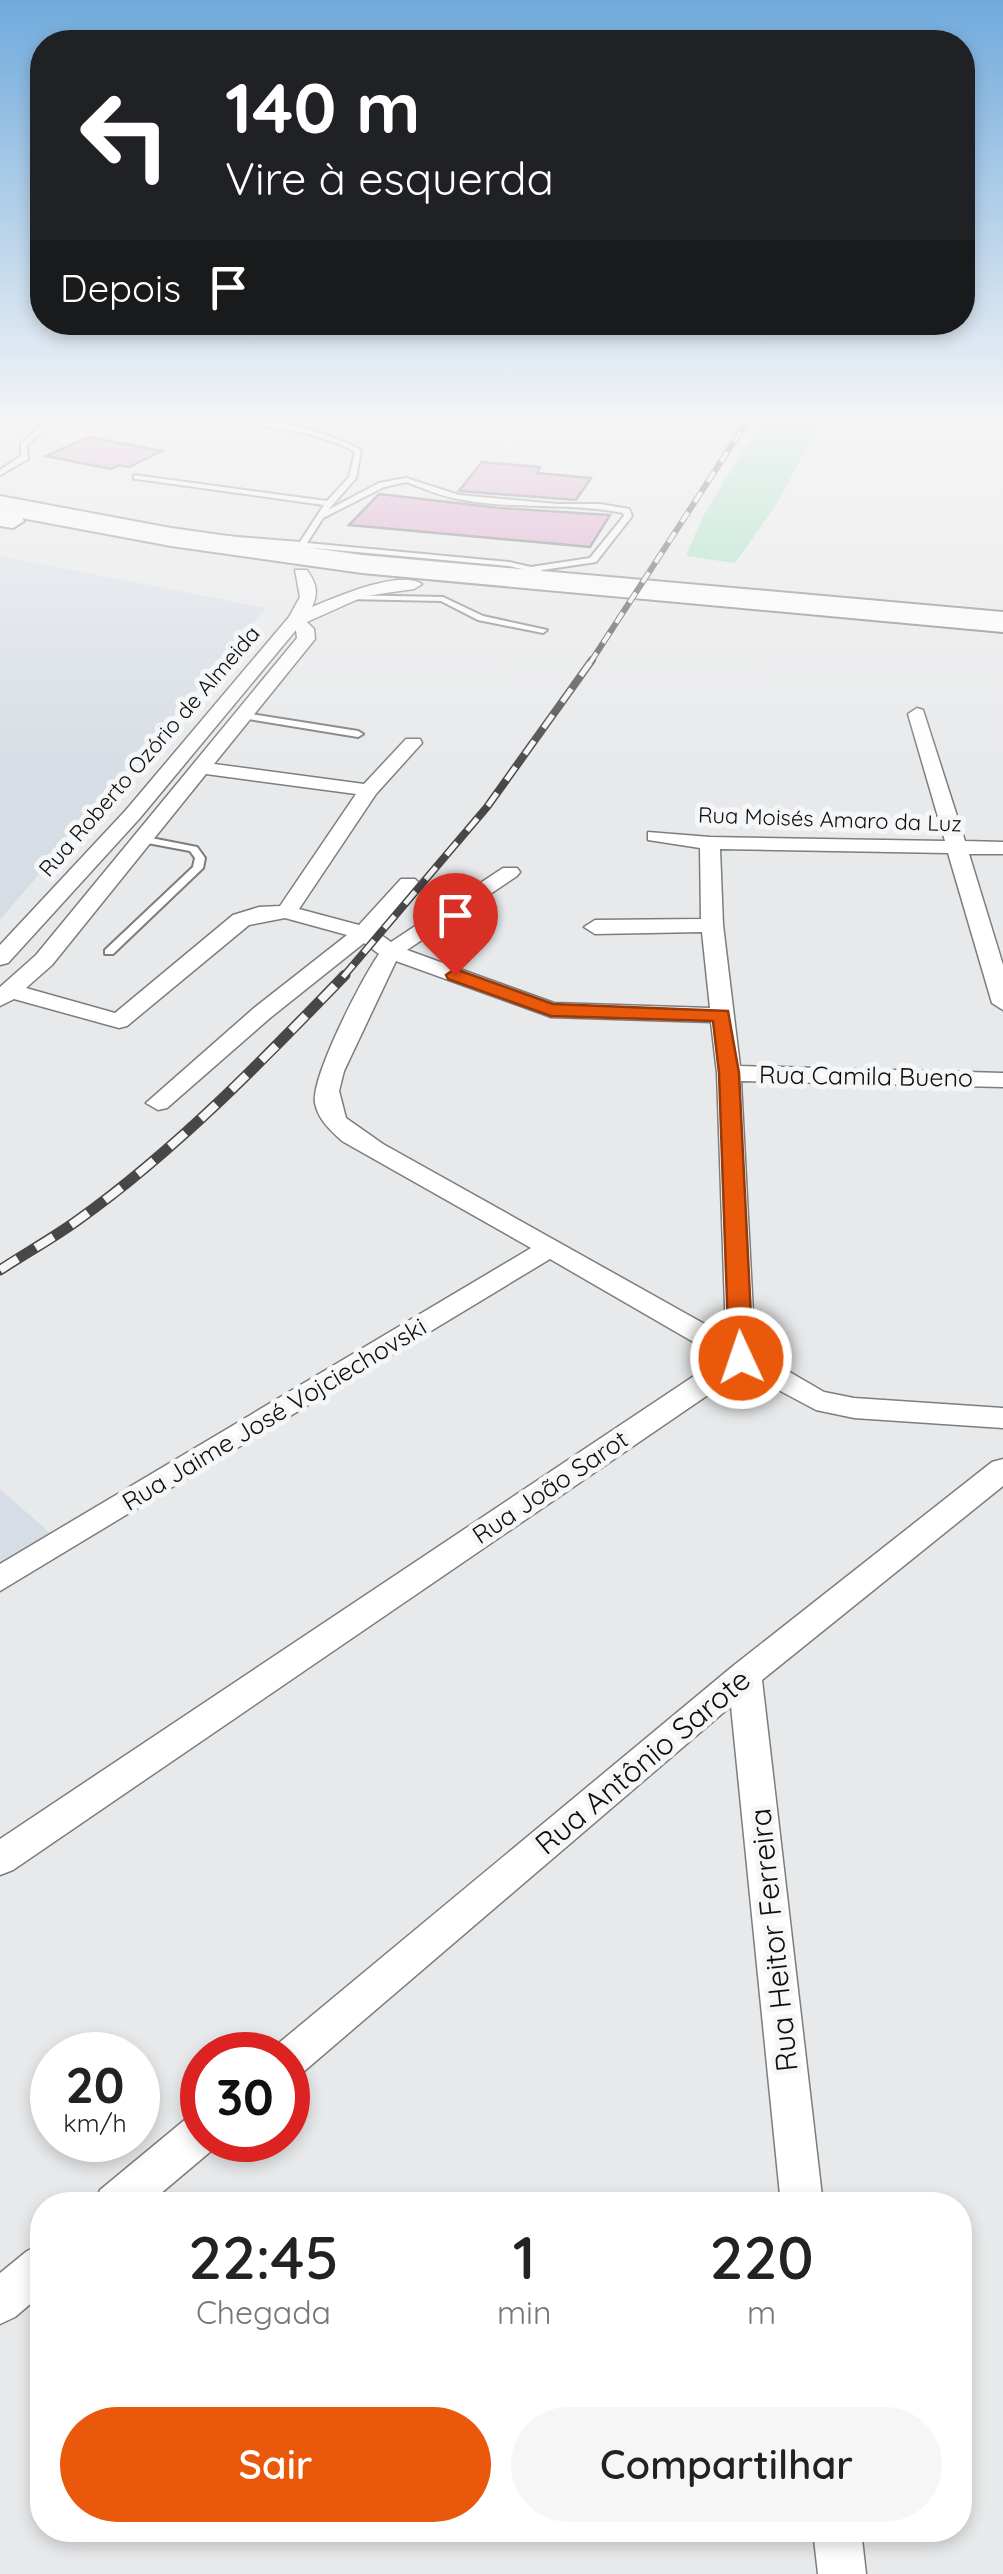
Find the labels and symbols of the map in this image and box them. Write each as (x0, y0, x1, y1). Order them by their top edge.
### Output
street label: Rua Roberto Ozório de Almeida (32, 620, 266, 882)
street label: Rua Moisés Amaro da Luz (698, 800, 962, 838)
pin (413, 873, 498, 976)
street label: Rua Camila Bueno (759, 1058, 973, 1093)
position arrow (689, 1306, 793, 1410)
street label: Rua Jaime José Vojciechovski (116, 1310, 431, 1517)
street label: Rua João Sarot (466, 1423, 633, 1550)
street label: Rua Antônio Sarote (527, 1660, 758, 1862)
street label: Rua Heitor Ferreira (740, 1806, 806, 2074)
speed limit sign: 30 (180, 2032, 310, 2162)

